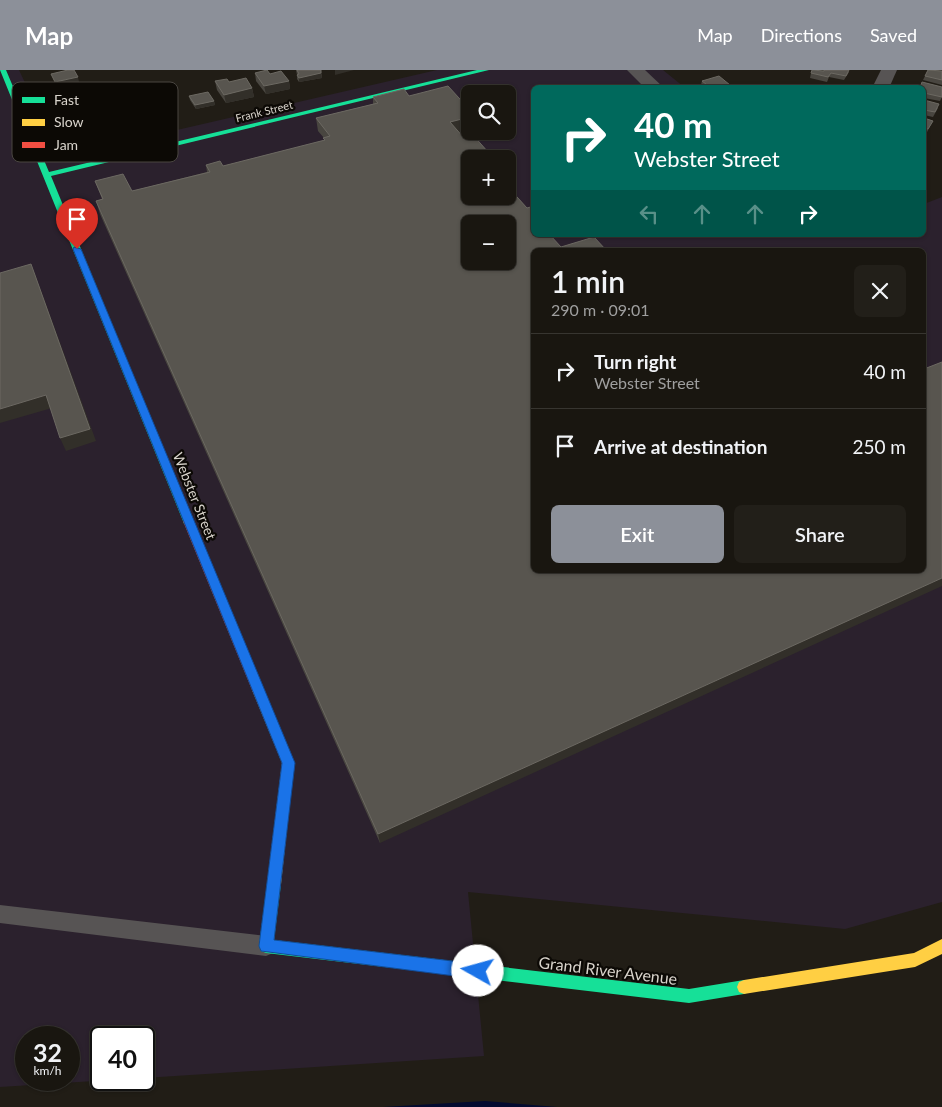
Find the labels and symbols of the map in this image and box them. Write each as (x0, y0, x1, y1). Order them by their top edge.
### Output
legend (12, 82, 178, 162)
text: Fast (54, 91, 79, 108)
street label: Frank Street (234, 98, 294, 124)
text: Slow (54, 113, 84, 130)
text: Jam (54, 136, 78, 153)
pin (56, 198, 98, 249)
street label: Webster Street (170, 450, 220, 542)
position arrow (451, 944, 503, 996)
street label: Grand River Avenue (538, 952, 678, 988)
speed limit sign: 40 (90, 1026, 155, 1091)

